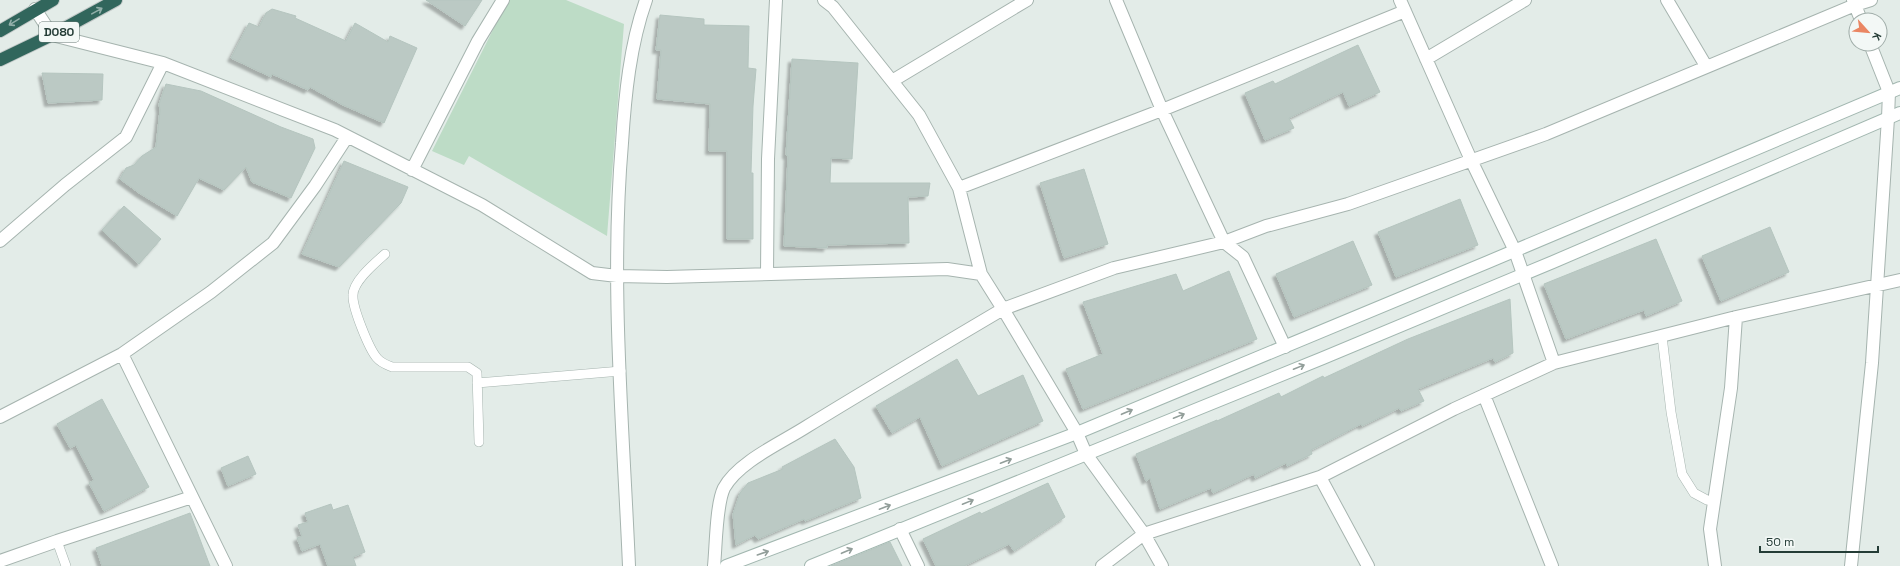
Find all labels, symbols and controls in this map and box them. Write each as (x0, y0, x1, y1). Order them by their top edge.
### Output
one-way arrow (91, 6, 103, 14)
north arrow (1848, 12, 1888, 52)
one-way arrow (8, 19, 20, 27)
road number: D080 (39, 22, 79, 42)
text: K (1869, 30, 1885, 43)
one-way arrow (1293, 363, 1305, 371)
one-way arrow (1121, 408, 1133, 416)
one-way arrow (1173, 412, 1185, 420)
one-way arrow (1000, 456, 1012, 464)
one-way arrow (961, 497, 973, 505)
one-way arrow (878, 503, 890, 511)
scale bar (1760, 528, 1878, 554)
text: 50 m (1766, 534, 1794, 550)
one-way arrow (841, 547, 853, 554)
one-way arrow (757, 549, 770, 556)

